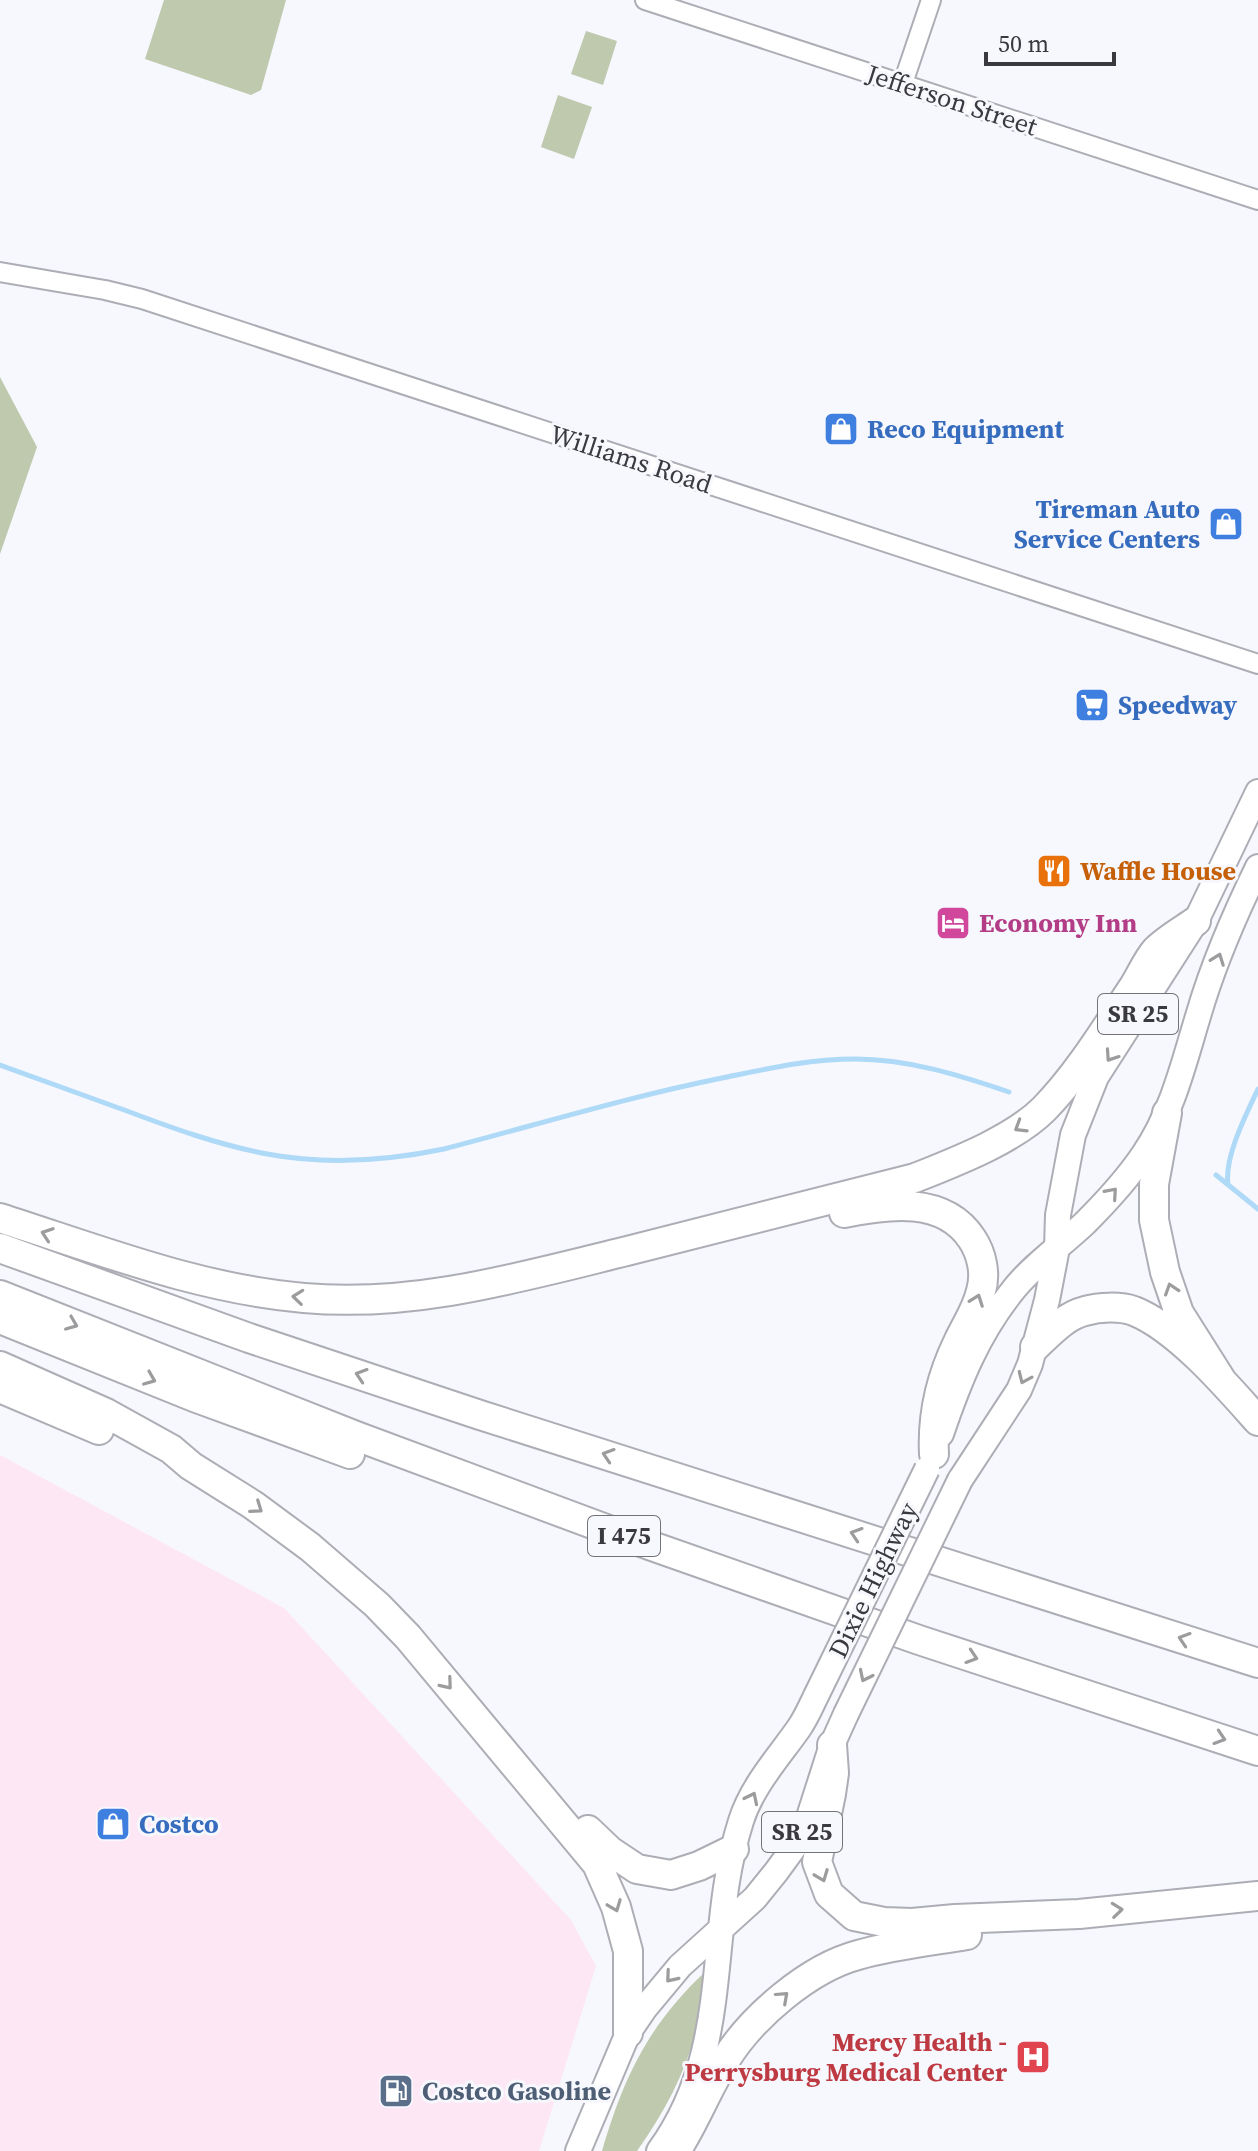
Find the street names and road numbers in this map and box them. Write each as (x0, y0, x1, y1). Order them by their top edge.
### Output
street label: Jefferson Street (861, 55, 1042, 145)
street label: Williams Road (545, 416, 717, 502)
road number: SR 25 (1098, 994, 1178, 1034)
street label: Dixie Highway (820, 1496, 927, 1664)
road number: I 475 (588, 1516, 660, 1556)
road number: SR 25 (762, 1812, 842, 1852)

